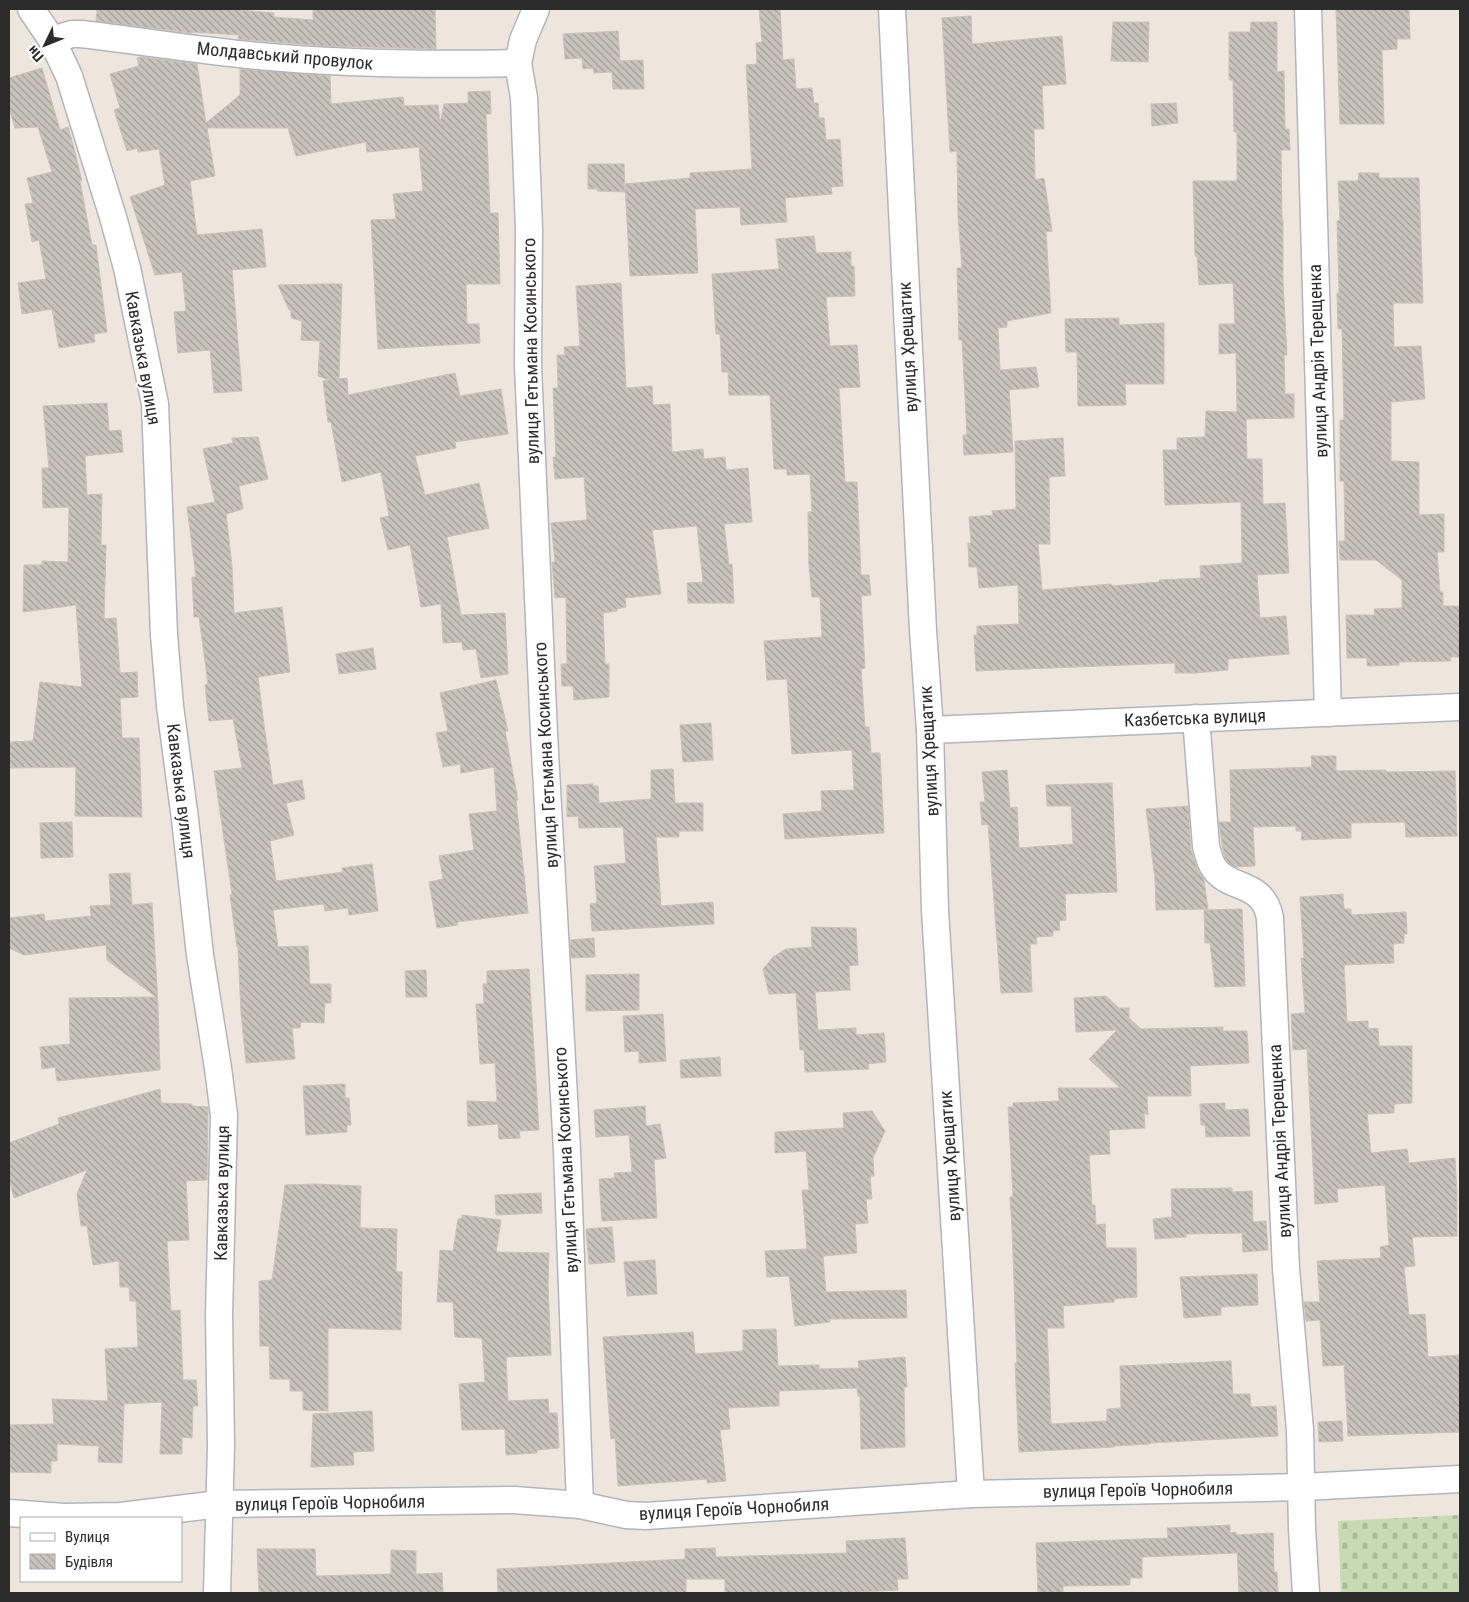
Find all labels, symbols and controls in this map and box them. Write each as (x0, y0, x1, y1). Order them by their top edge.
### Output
north arrow (20, 20, 70, 70)
street label: Молдавський провулок (196, 37, 375, 74)
text: Пн (24, 43, 47, 65)
street label: вулиця Гетьмана Косинського (518, 238, 543, 464)
street label: вулиця Андрія Терещенка (1304, 264, 1331, 458)
street label: вулиця Хрещатик (894, 281, 921, 413)
street label: Кавказька вулиця (121, 289, 166, 427)
street label: вулиця Гетьмана Косинського (529, 642, 562, 869)
street label: вулиця Хрещатик (915, 685, 942, 817)
street label: Казбетська вулиця (1124, 705, 1266, 730)
street label: Кавказька вулиця (163, 722, 200, 860)
street label: вулиця Андрія Терещенка (1264, 1044, 1295, 1238)
street label: вулиця Гетьмана Косинського (549, 1047, 582, 1274)
street label: вулиця Хрещатик (934, 1090, 965, 1222)
street label: Кавказька вулиця (210, 1125, 233, 1261)
street label: вулиця Героїв Чорнобиля (1043, 1477, 1233, 1502)
street label: вулиця Героїв Чорнобиля (235, 1490, 425, 1515)
street label: вулиця Героїв Чорнобиля (638, 1493, 830, 1524)
legend (20, 1517, 182, 1582)
text: Вулиця (65, 1528, 110, 1546)
text: Будівля (65, 1553, 113, 1571)

